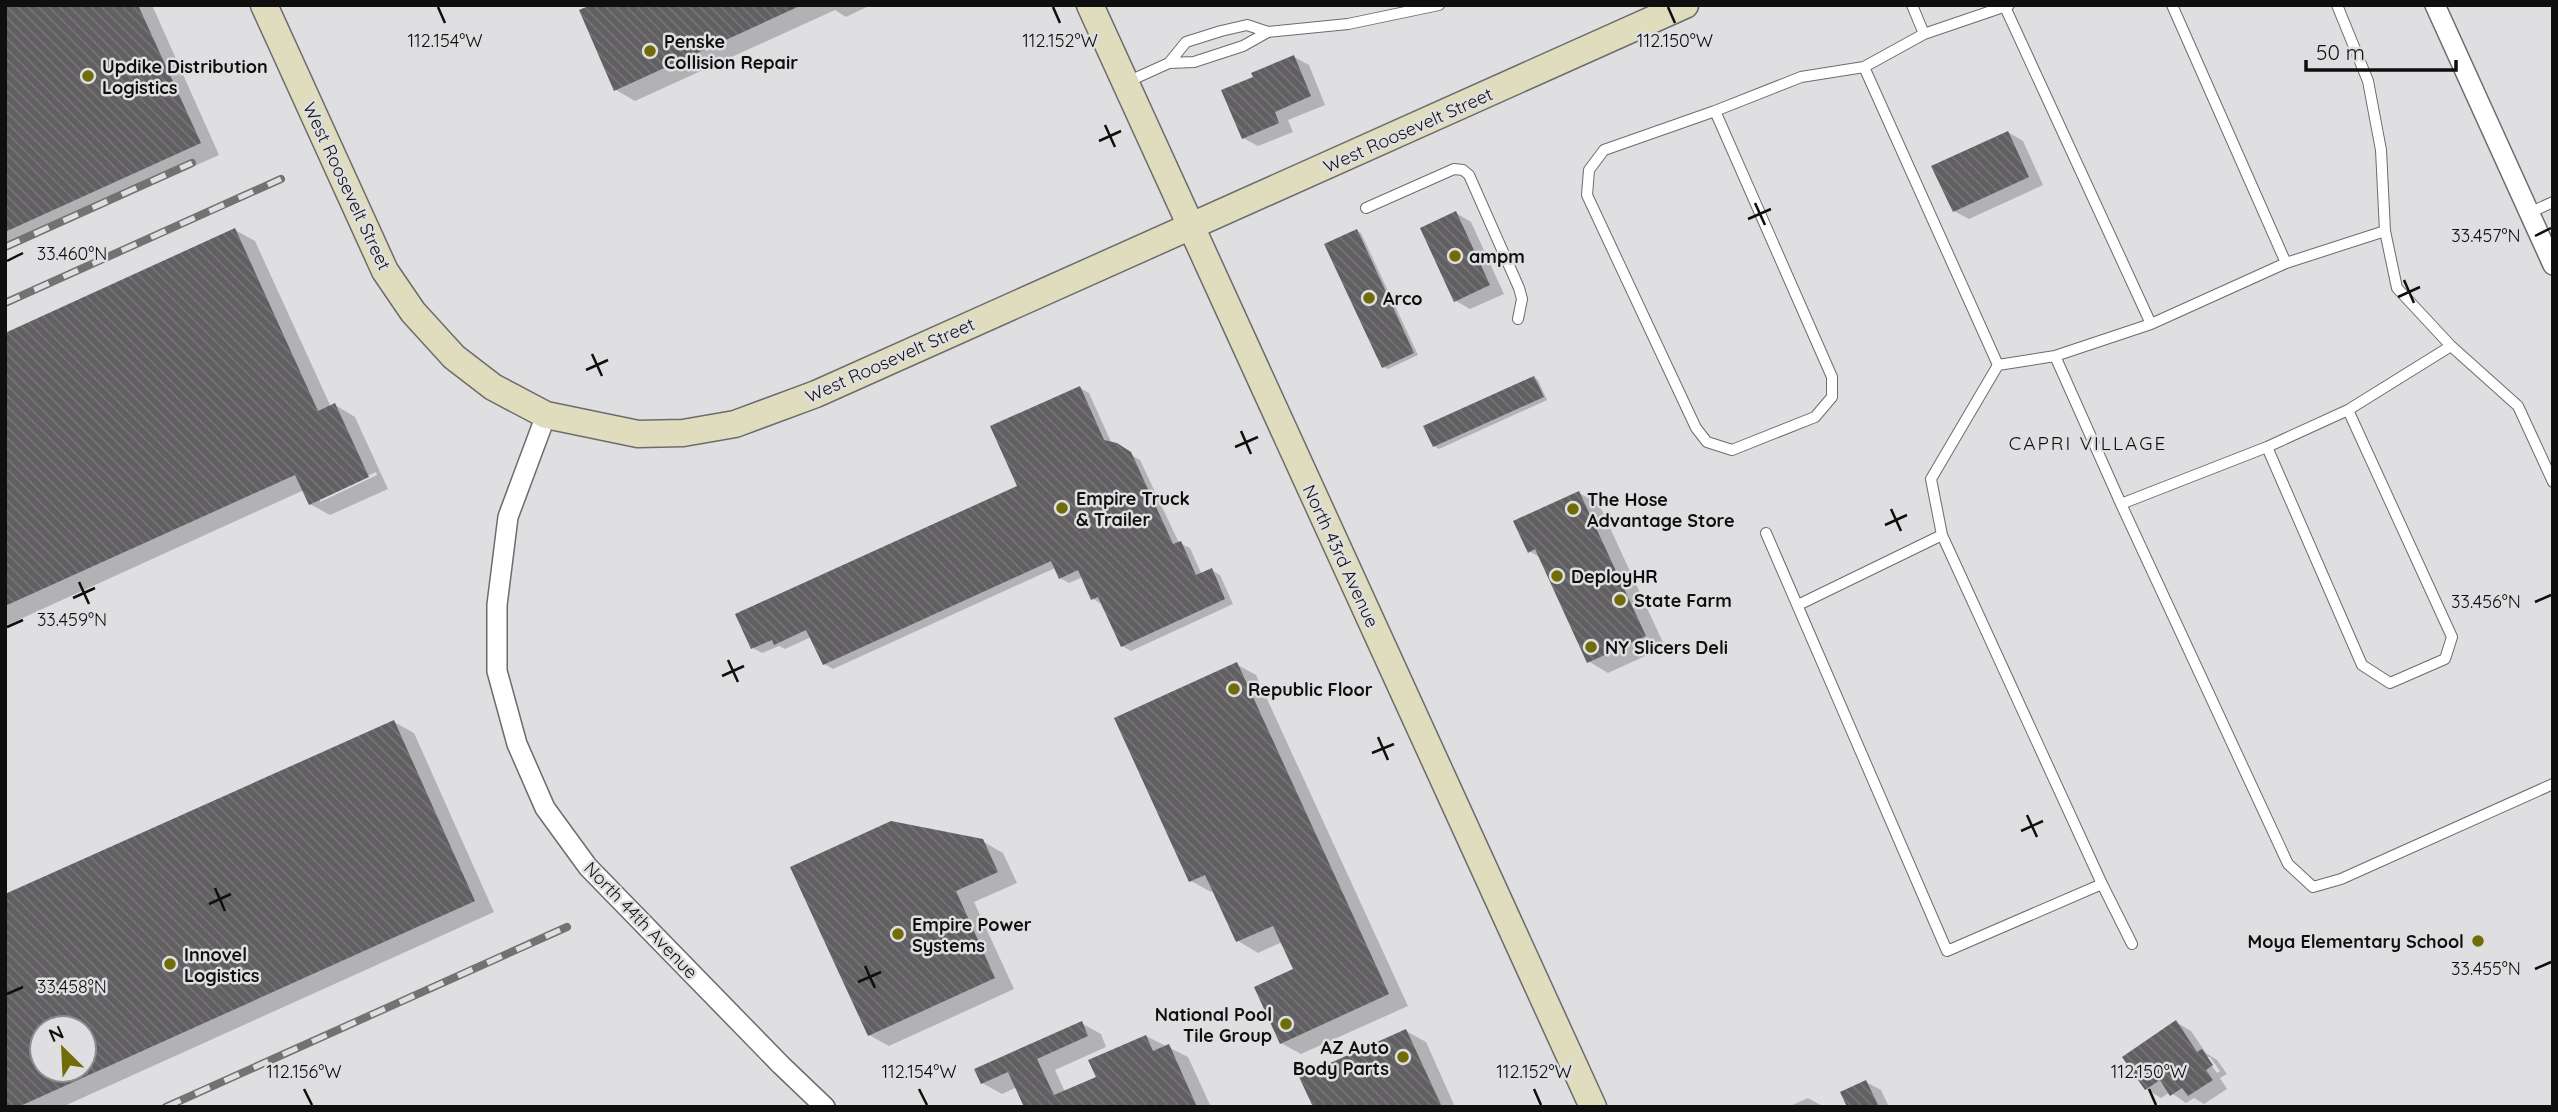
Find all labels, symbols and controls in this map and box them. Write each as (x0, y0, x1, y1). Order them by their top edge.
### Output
scale bar (2306, 28, 2456, 72)
text: 112.154°W (407, 29, 483, 52)
text: 112.152°W (1022, 29, 1098, 52)
text: 112.150°W (1637, 29, 1713, 52)
place label: Penske Collision Repair (664, 30, 798, 74)
text: 50 m (2316, 39, 2365, 65)
marker: Penske Collision Repair (642, 43, 658, 59)
place label: Updike Distribution Logistics (102, 55, 268, 99)
marker: Updike Distribution Logistics (80, 68, 96, 84)
street label: West Roosevelt Street (1320, 82, 1496, 178)
street label: West Roosevelt Street (298, 98, 396, 274)
text: 33.457°N (2451, 224, 2521, 247)
text: 33.460°N (37, 242, 107, 265)
place label: ampm (1469, 245, 1525, 268)
marker: ampm (1447, 248, 1463, 264)
place label: Arco (1383, 287, 1423, 310)
marker: Arco (1361, 290, 1377, 306)
street label: West Roosevelt Street (802, 312, 978, 408)
district label: CAPRI VILLAGE (2009, 431, 2167, 455)
street label: North 43rd Avenue (1298, 481, 1384, 631)
place label: Empire Truck & Trailer (1076, 487, 1190, 531)
place label: The Hose Advantage Store (1587, 488, 1735, 532)
marker: Empire Truck & Trailer (1054, 500, 1070, 516)
marker: The Hose Advantage Store (1565, 501, 1581, 517)
place label: DeployHR (1571, 565, 1658, 588)
marker: DeployHR (1549, 568, 1565, 584)
place label: State Farm (1634, 589, 1732, 612)
text: 33.456°N (2451, 590, 2521, 613)
marker: State Farm (1612, 592, 1628, 608)
text: 33.459°N (37, 608, 107, 631)
place label: NY Slicers Deli (1605, 636, 1728, 659)
marker: NY Slicers Deli (1583, 639, 1599, 655)
place label: Republic Floor (1248, 678, 1373, 701)
marker: Republic Floor (1226, 681, 1242, 697)
street label: North 44th Avenue (579, 857, 703, 983)
place label: Empire Power Systems (912, 913, 1032, 957)
marker: Empire Power Systems (890, 926, 906, 942)
place label: Moya Elementary School (2248, 930, 2464, 953)
marker: Moya Elementary School (2470, 933, 2486, 949)
place label: Innovel Logistics (184, 943, 260, 987)
marker: Innovel Logistics (162, 956, 178, 972)
text: 33.455°N (2451, 957, 2521, 980)
text: 33.458°N (37, 975, 107, 998)
place label: National Pool Tile Group (1155, 1003, 1272, 1047)
north arrow (28, 1014, 98, 1084)
marker: National Pool Tile Group (1278, 1016, 1294, 1032)
text: N (45, 1020, 67, 1047)
place label: AZ Auto Body Parts (1293, 1036, 1389, 1080)
marker: AZ Auto Body Parts (1395, 1049, 1411, 1065)
text: 112.156°W (266, 1060, 342, 1083)
text: 112.154°W (881, 1060, 957, 1083)
text: 112.152°W (1496, 1060, 1572, 1083)
text: 112.150°W (2111, 1060, 2187, 1083)

